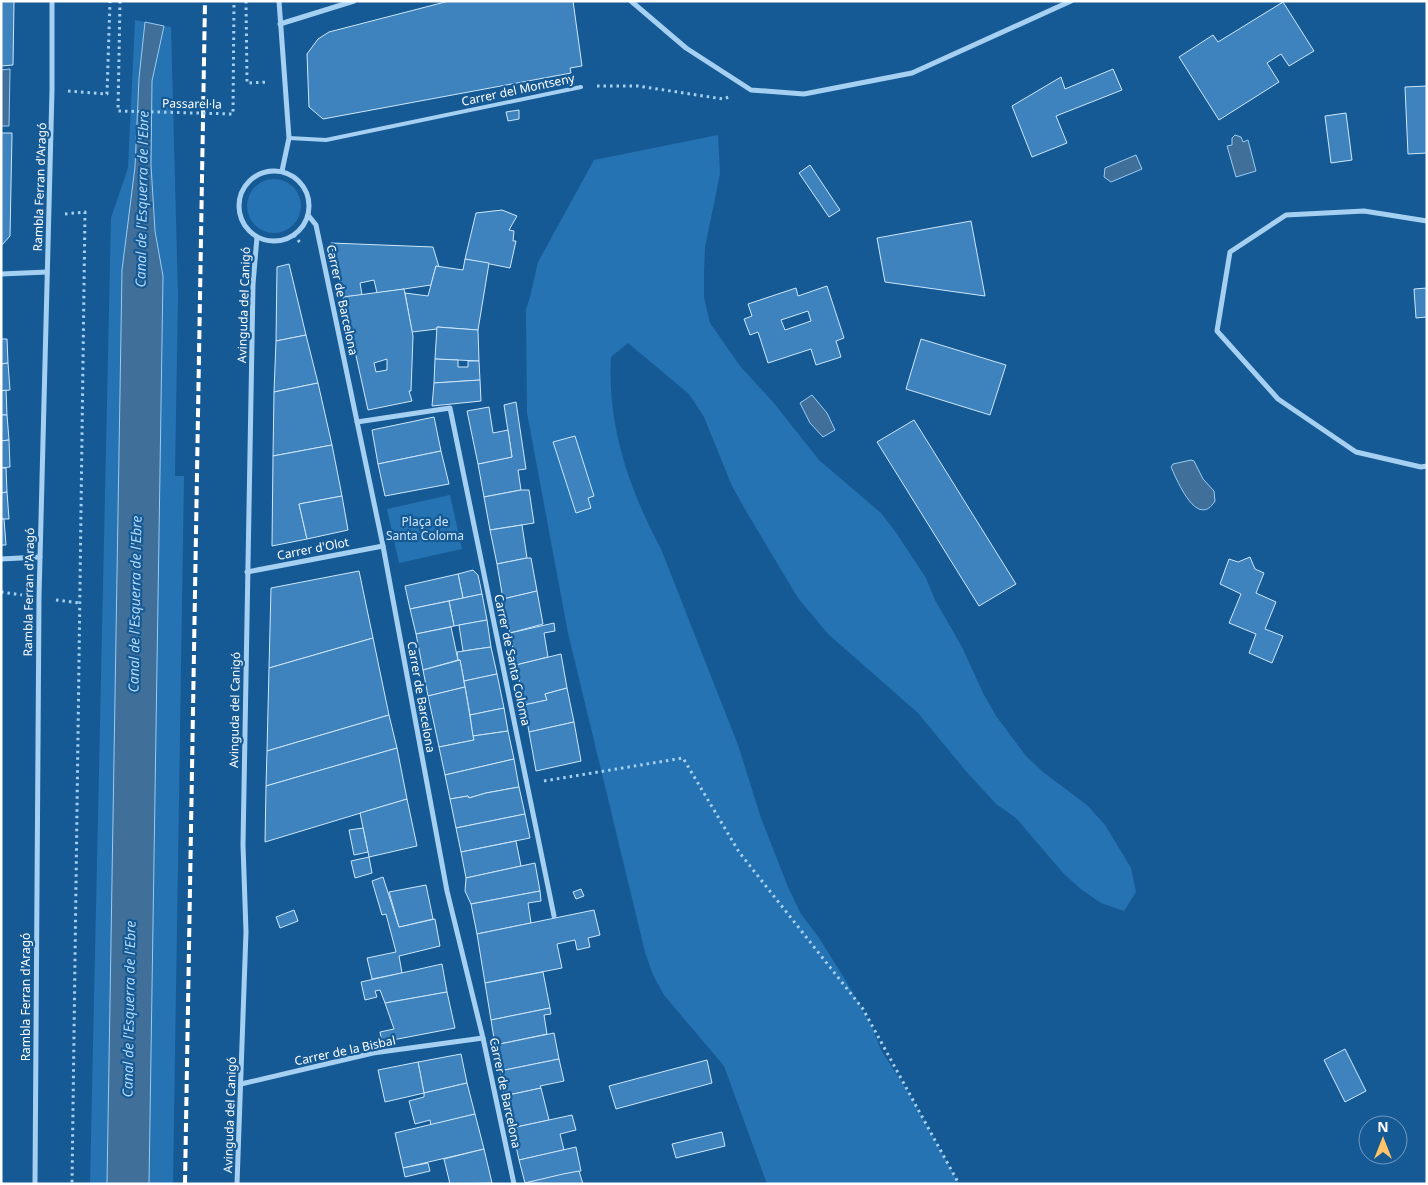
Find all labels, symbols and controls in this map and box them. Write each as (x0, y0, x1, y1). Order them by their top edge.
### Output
street label: Carrer del Montseny (460, 69, 577, 110)
street label: Passarel·la (162, 94, 222, 113)
water label: Canal de l'Esquerra de l'Ebre (130, 110, 153, 288)
street label: Rambla Ferran d'Aragó (29, 122, 50, 252)
street label: Carrer de Barcelona (322, 243, 362, 357)
street label: Avinguda del Canigó (233, 247, 254, 363)
park label: Plaça de Santa Coloma (386, 513, 464, 544)
water label: Canal de l'Esquerra de l'Ebre (123, 515, 146, 693)
street label: Rambla Ferran d'Aragó (19, 528, 38, 656)
street label: Carrer d'Olot (275, 533, 351, 564)
street label: Carrer de Santa Coloma (490, 593, 535, 727)
street label: Carrer de Barcelona (403, 640, 440, 754)
street label: Avinguda del Canigó (225, 652, 244, 768)
water label: Canal de l'Esquerra de l'Ebre (117, 920, 140, 1098)
street label: Rambla Ferran d'Aragó (17, 933, 34, 1061)
street label: Carrer de la Bisbal (293, 1031, 397, 1070)
street label: Carrer de Barcelona (485, 1036, 525, 1150)
street label: Avinguda del Canigó (219, 1057, 240, 1173)
north arrow (1358, 1115, 1408, 1165)
text: N (1377, 1117, 1389, 1136)

